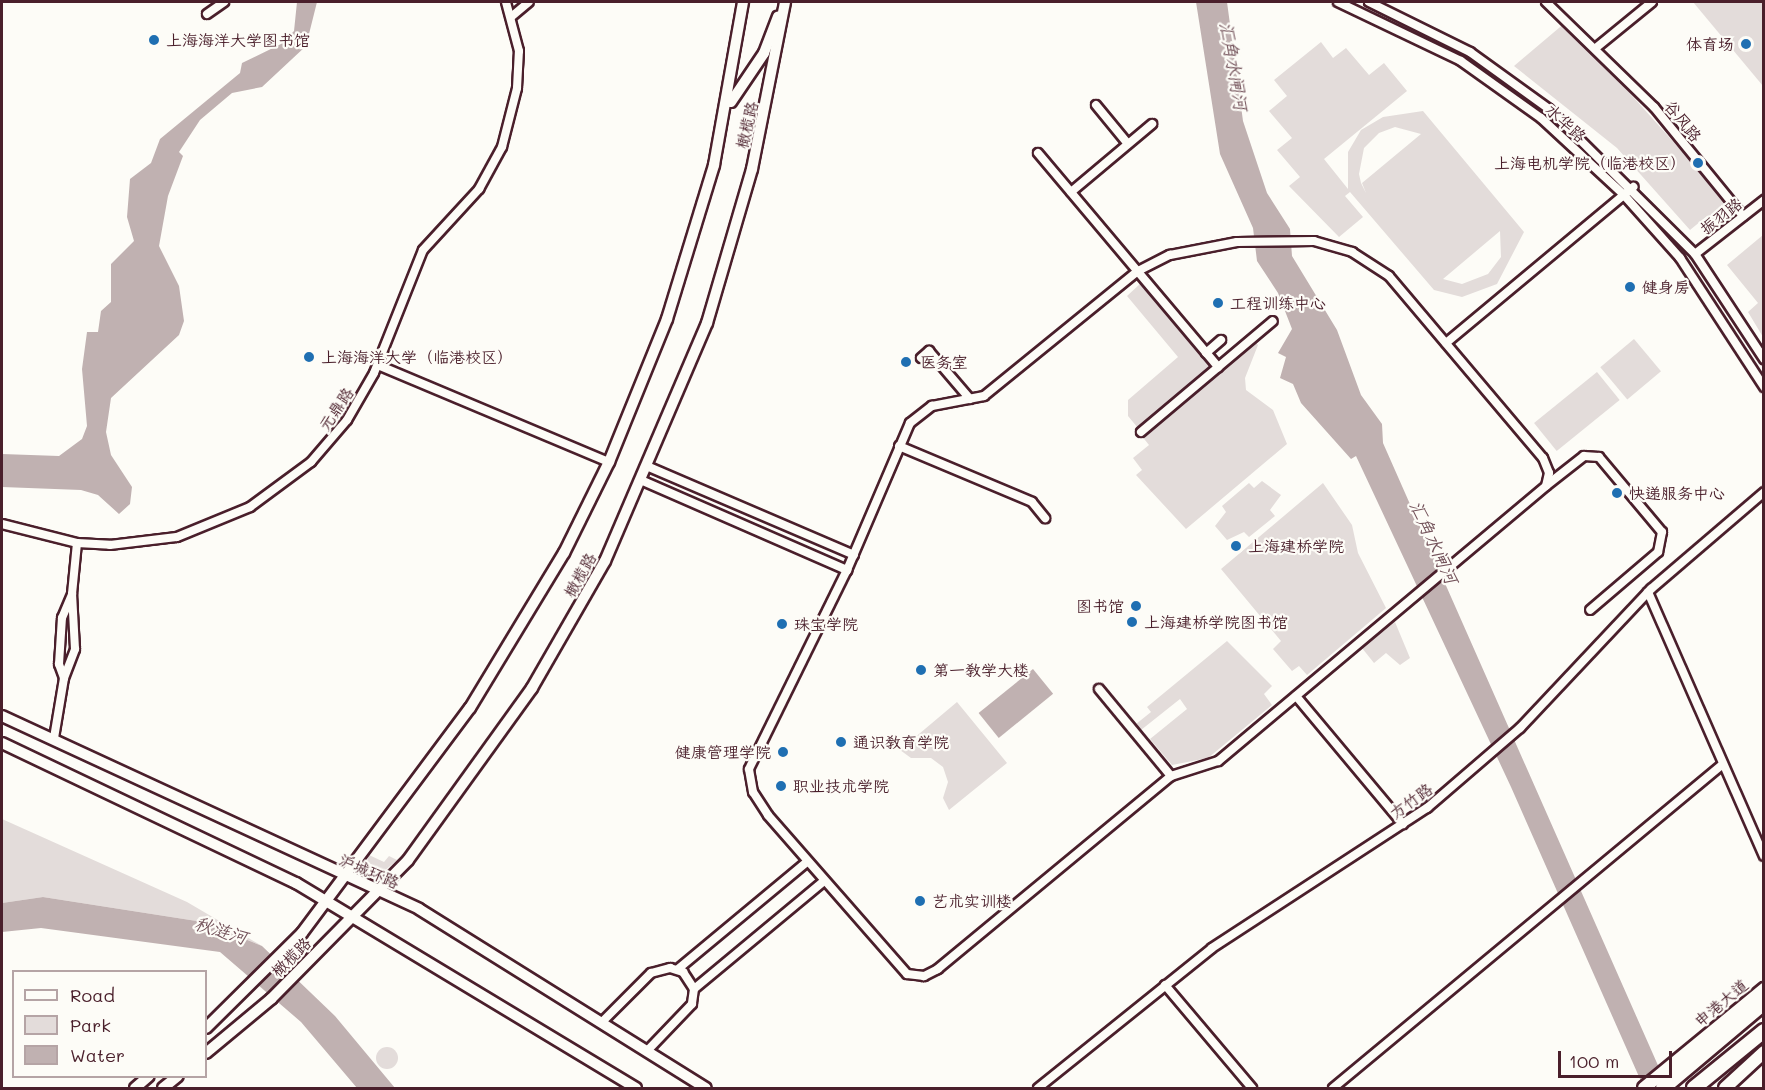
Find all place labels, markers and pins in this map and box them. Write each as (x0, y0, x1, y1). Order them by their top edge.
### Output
place label: 上海海洋大学图书馆 (166, 30, 310, 50)
marker: 上海海洋大学图书馆 (147, 33, 161, 47)
place label: 体育场 (1686, 34, 1734, 54)
marker: 体育场 (1739, 37, 1753, 51)
place label: 上海电机学院（临港校区） (1494, 153, 1686, 173)
marker: 上海电机学院（临港校区） (1691, 156, 1705, 170)
place label: 健身房 (1642, 277, 1690, 297)
marker: 健身房 (1623, 280, 1637, 294)
place label: 工程训练中心 (1230, 293, 1326, 313)
marker: 工程训练中心 (1211, 296, 1225, 310)
place label: 上海海洋大学（临港校区） (321, 347, 513, 367)
marker: 上海海洋大学（临港校区） (302, 350, 316, 364)
place label: 医务室 (920, 352, 968, 372)
marker: 医务室 (897, 353, 915, 371)
place label: 快递服务中心 (1629, 483, 1725, 503)
marker: 快递服务中心 (1610, 486, 1624, 500)
place label: 上海建桥学院 (1248, 536, 1344, 556)
marker: 上海建桥学院 (1229, 539, 1243, 553)
place label: 图书馆 (1076, 596, 1124, 616)
marker: 图书馆 (1129, 599, 1143, 613)
place label: 上海建桥学院图书馆 (1144, 612, 1288, 632)
place label: 珠宝学院 (794, 614, 858, 634)
marker: 上海建桥学院图书馆 (1125, 615, 1139, 629)
marker: 珠宝学院 (775, 617, 789, 631)
place label: 第一教学大楼 (933, 660, 1029, 680)
marker: 第一教学大楼 (914, 663, 928, 677)
place label: 通识教育学院 (853, 732, 949, 752)
marker: 通识教育学院 (834, 735, 848, 749)
place label: 健康管理学院 (675, 742, 771, 762)
marker: 健康管理学院 (776, 745, 790, 759)
place label: 职业技术学院 (793, 776, 889, 796)
marker: 职业技术学院 (774, 779, 788, 793)
place label: 艺术实训楼 (932, 891, 1012, 911)
marker: 艺术实训楼 (913, 894, 927, 908)

